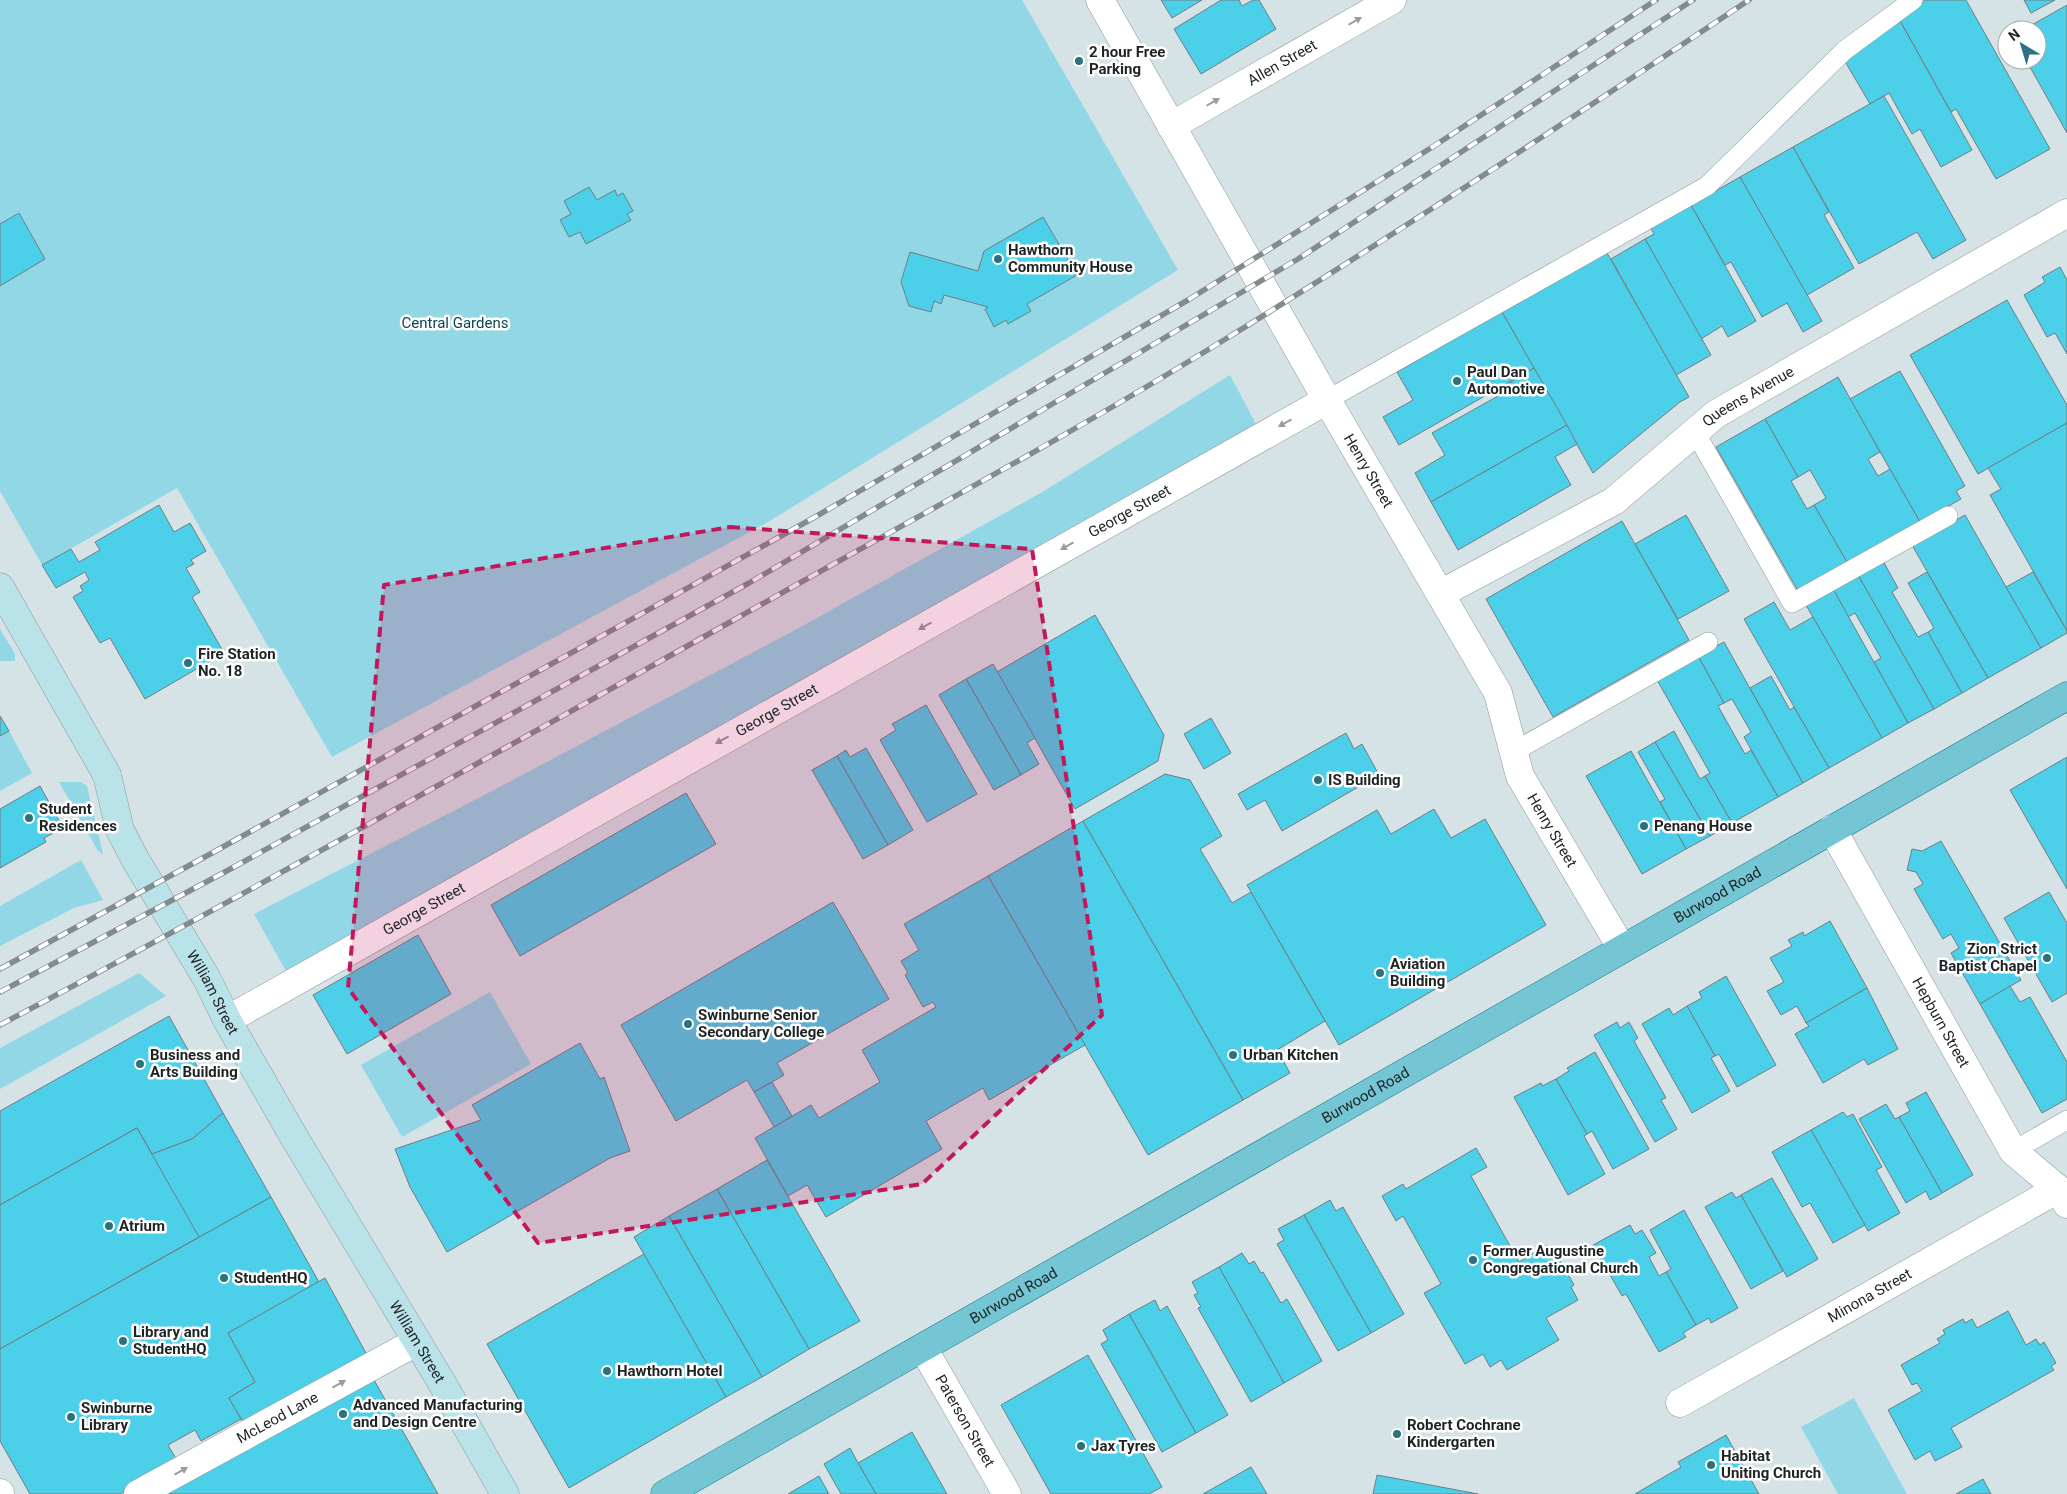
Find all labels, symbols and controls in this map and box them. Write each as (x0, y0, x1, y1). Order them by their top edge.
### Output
one-way arrow (1348, 17, 1361, 26)
north arrow (1997, 20, 2047, 70)
text: N (2005, 25, 2023, 44)
street label: Allen Street (1244, 36, 1320, 89)
place label: 2 hour Free Parking (1089, 43, 1165, 78)
marker: 2 hour Free Parking (1073, 55, 1085, 67)
one-way arrow (1207, 97, 1220, 106)
place label: Hawthorn Community House (1008, 241, 1133, 276)
marker: Hawthorn Community House (992, 253, 1004, 265)
park label: Central Gardens (402, 314, 509, 332)
street label: Queens Avenue (1699, 362, 1797, 431)
place label: Paul Dan Automotive (1467, 363, 1545, 398)
marker: Paul Dan Automotive (1451, 375, 1463, 387)
one-way arrow (1278, 419, 1291, 428)
street label: Henry Street (1340, 431, 1397, 511)
street label: George Street (1085, 481, 1174, 542)
one-way arrow (1059, 542, 1074, 550)
one-way arrow (918, 621, 932, 630)
place label: Fire Station No. 18 (198, 645, 276, 680)
marker: Fire Station No. 18 (182, 657, 194, 669)
street label: George Street (732, 680, 821, 740)
one-way arrow (716, 735, 729, 744)
place label: IS Building (1328, 771, 1401, 789)
marker: IS Building (1312, 774, 1324, 786)
street label: Henry Street (1523, 790, 1581, 870)
place label: Student Residences (39, 800, 117, 835)
marker: Student Residences (23, 812, 35, 824)
place label: Penang House (1654, 817, 1752, 835)
marker: Penang House (1638, 820, 1650, 832)
street label: Burwood Road (1670, 863, 1764, 927)
street label: George Street (380, 879, 468, 939)
place label: Zion Strict Baptist Chapel (1939, 940, 2037, 975)
street label: William Street (183, 947, 242, 1038)
marker: Zion Strict Baptist Chapel (2041, 952, 2053, 964)
place label: Aviation Building (1390, 955, 1445, 990)
marker: Aviation Building (1374, 967, 1386, 979)
street label: Hepburn Street (1908, 974, 1973, 1071)
place label: Swinburne Senior Secondary College (698, 1006, 824, 1041)
marker: Swinburne Senior Secondary College (682, 1018, 694, 1030)
place label: Business and Arts Building (150, 1046, 240, 1081)
place label: Urban Kitchen (1243, 1046, 1338, 1064)
marker: Urban Kitchen (1227, 1049, 1239, 1061)
marker: Business and Arts Building (134, 1058, 146, 1070)
street label: Burwood Road (1318, 1063, 1412, 1127)
place label: Atrium (119, 1217, 165, 1235)
marker: Atrium (103, 1220, 115, 1232)
place label: Former Augustine Congregational Church (1483, 1242, 1638, 1277)
marker: Former Augustine Congregational Church (1467, 1254, 1479, 1266)
street label: Burwood Road (966, 1264, 1061, 1328)
street label: Minona Street (1825, 1265, 1915, 1326)
place label: StudentHQ (234, 1269, 308, 1287)
marker: StudentHQ (218, 1272, 230, 1284)
street label: William Street (386, 1298, 449, 1386)
place label: Library and StudentHQ (133, 1323, 209, 1358)
marker: Library and StudentHQ (117, 1335, 129, 1347)
place label: Hawthorn Hotel (617, 1362, 722, 1380)
marker: Hawthorn Hotel (601, 1365, 613, 1377)
street label: Paterson Street (931, 1371, 999, 1470)
one-way arrow (332, 1380, 346, 1389)
street label: McLeod Lane (234, 1388, 321, 1447)
place label: Advanced Manufacturing and Design Centre (353, 1396, 523, 1431)
place label: Swinburne Library (81, 1399, 152, 1434)
marker: Advanced Manufacturing and Design Centre (337, 1408, 349, 1420)
marker: Swinburne Library (65, 1411, 77, 1423)
place label: Robert Cochrane Kindergarten (1407, 1416, 1521, 1451)
marker: Robert Cochrane Kindergarten (1391, 1428, 1403, 1440)
place label: Jax Tyres (1091, 1437, 1156, 1455)
marker: Jax Tyres (1075, 1440, 1087, 1452)
place label: Habitat Uniting Church (1721, 1447, 1821, 1482)
marker: Habitat Uniting Church (1705, 1459, 1717, 1471)
one-way arrow (174, 1466, 188, 1475)

